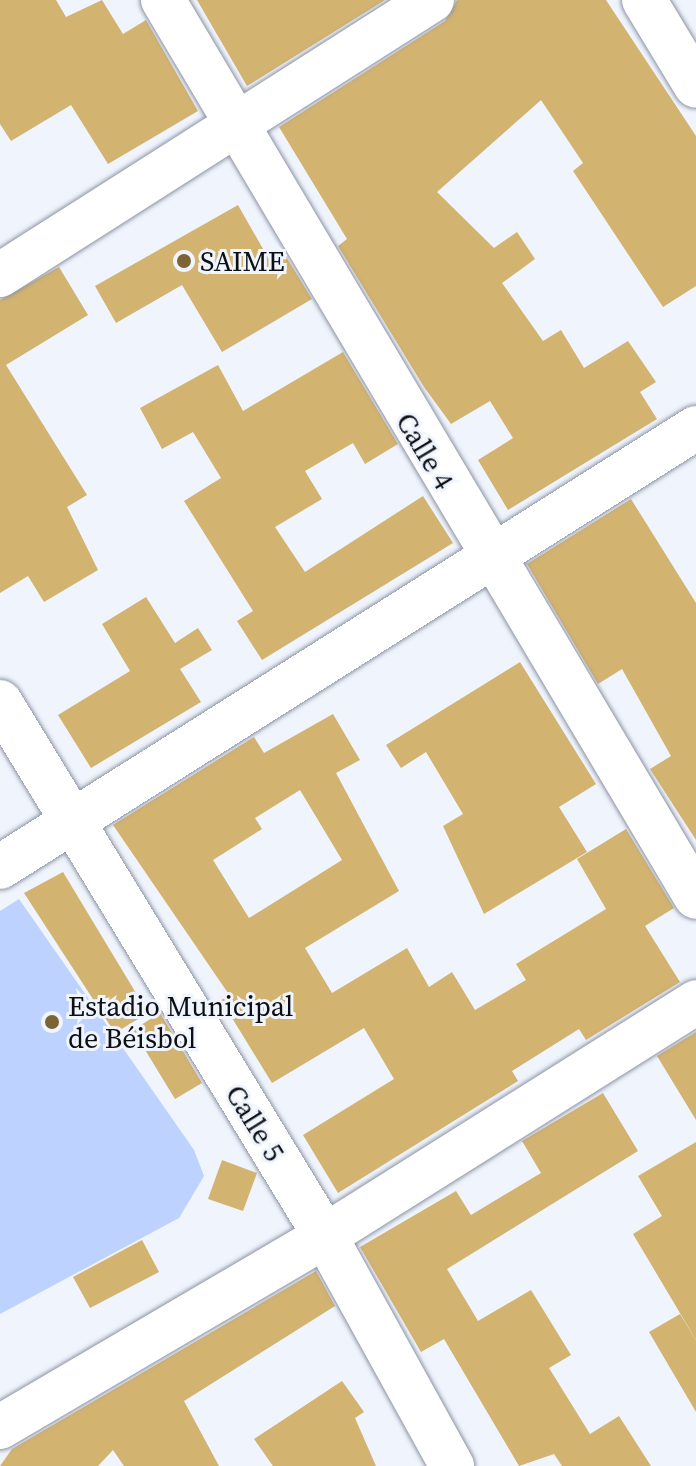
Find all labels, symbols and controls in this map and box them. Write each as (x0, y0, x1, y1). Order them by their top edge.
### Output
place label: SAIME (200, 244, 285, 278)
marker: SAIME (175, 252, 193, 270)
street label: Calle 4 (389, 407, 461, 495)
place label: Estadio Municipal de Béisbol (68, 989, 293, 1055)
marker: Estadio Municipal de Béisbol (43, 1013, 61, 1031)
street label: Calle 5 (219, 1079, 291, 1167)

